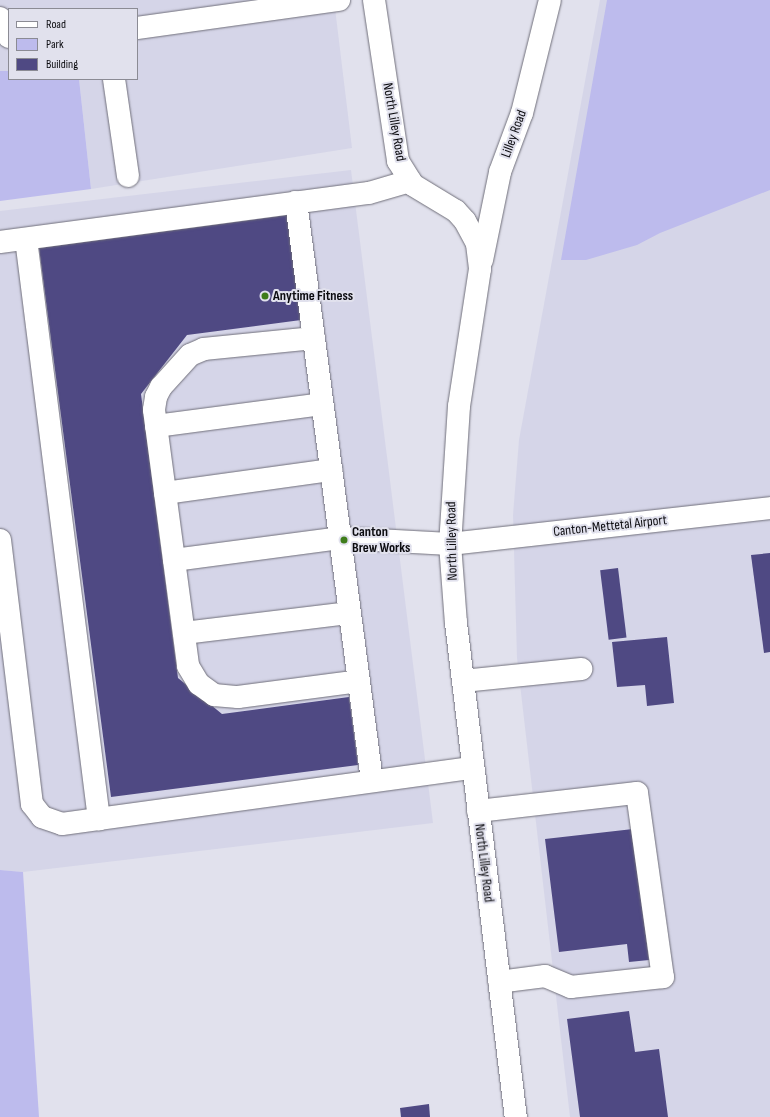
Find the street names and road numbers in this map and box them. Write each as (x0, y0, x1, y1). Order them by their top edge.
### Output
street label: North Lilley Road (379, 82, 409, 162)
street label: Lilley Road (498, 108, 530, 160)
street label: North Lilley Road (443, 501, 461, 581)
street label: Canton-Mettetal Airport (552, 512, 668, 540)
street label: North Lilley Road (471, 823, 497, 903)

